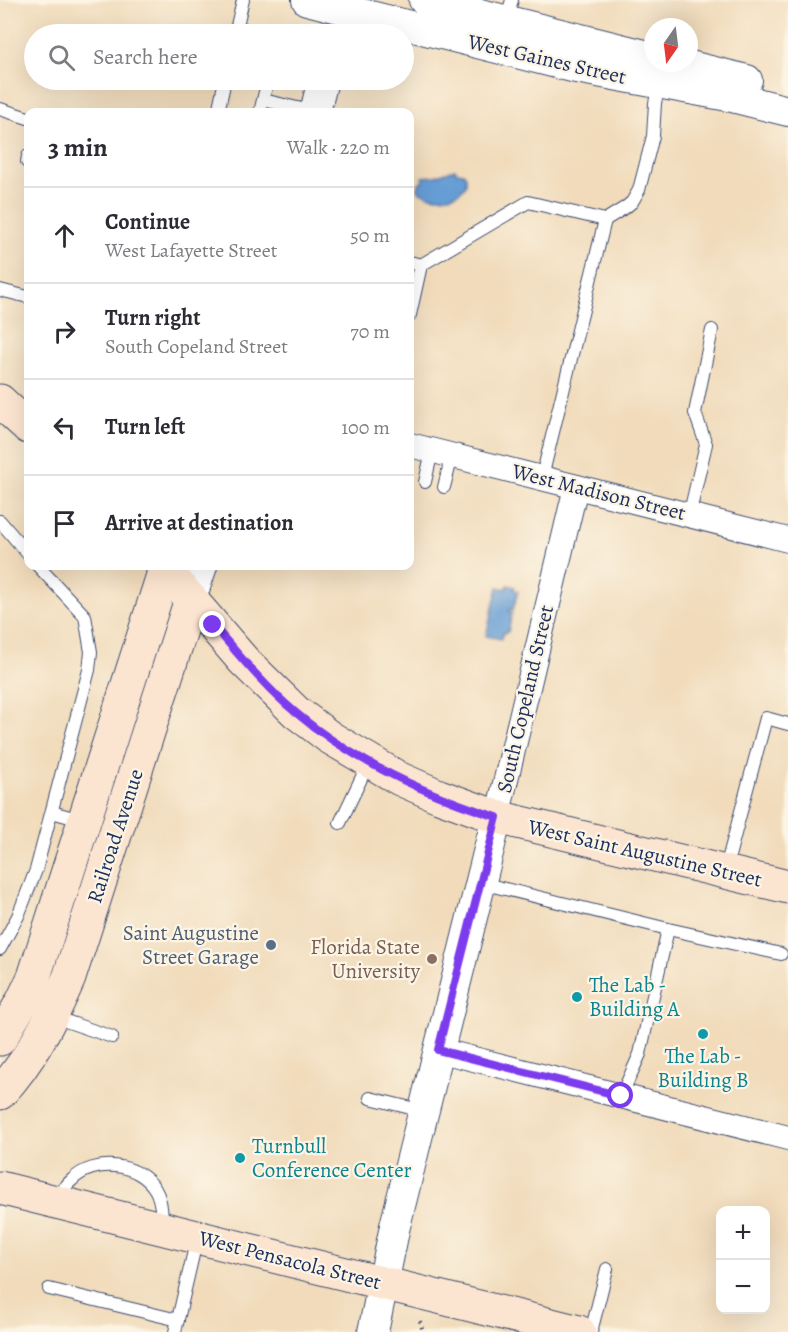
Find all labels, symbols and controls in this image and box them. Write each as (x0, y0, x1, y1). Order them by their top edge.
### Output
north arrow (644, 18, 698, 72)
search box (24, 24, 414, 90)
street label: West Gaines Street (464, 27, 629, 91)
icon: search (45, 41, 78, 74)
text: Search here (93, 42, 198, 72)
text: 3 min (48, 130, 108, 165)
text: Walk · 220 m (287, 134, 390, 161)
text: Continue (105, 207, 190, 237)
icon: ahead (48, 219, 81, 252)
text: 50 m (350, 222, 390, 249)
text: West Lafayette Street (105, 237, 277, 264)
text: Turn right (105, 303, 201, 333)
icon: right (48, 315, 81, 348)
text: 70 m (350, 318, 390, 345)
text: South Copeland Street (105, 333, 288, 360)
icon: left (48, 411, 81, 444)
text: Turn left (105, 412, 185, 442)
text: 100 m (341, 414, 390, 441)
street label: West Madison Street (508, 457, 689, 527)
icon: arrive (48, 507, 81, 540)
text: Arrive at destination (105, 508, 294, 538)
street label: South Copeland Street (490, 602, 560, 796)
route end (199, 611, 225, 637)
street label: Railroad Avenue (80, 765, 150, 907)
street label: West Saint Augustine Street (524, 812, 765, 894)
place label: Saint Augustine Street Garage (123, 919, 259, 971)
place label: Florida State University (310, 933, 421, 985)
marker: Saint Augustine Street Garage (264, 938, 278, 952)
marker: Florida State University (425, 952, 439, 966)
place label: The Lab - Building A (589, 971, 680, 1023)
marker: The Lab - Building A (570, 990, 584, 1004)
marker: The Lab - Building B (696, 1027, 710, 1041)
place label: The Lab - Building B (658, 1042, 748, 1094)
route start (607, 1082, 633, 1108)
place label: Turnbull Conference Center (252, 1132, 412, 1184)
marker: Turnbull Conference Center (233, 1151, 247, 1165)
map controls (716, 1206, 770, 1314)
button: + (716, 1206, 770, 1260)
street label: West Pensacola Street (195, 1224, 384, 1296)
button: − (716, 1260, 770, 1314)

